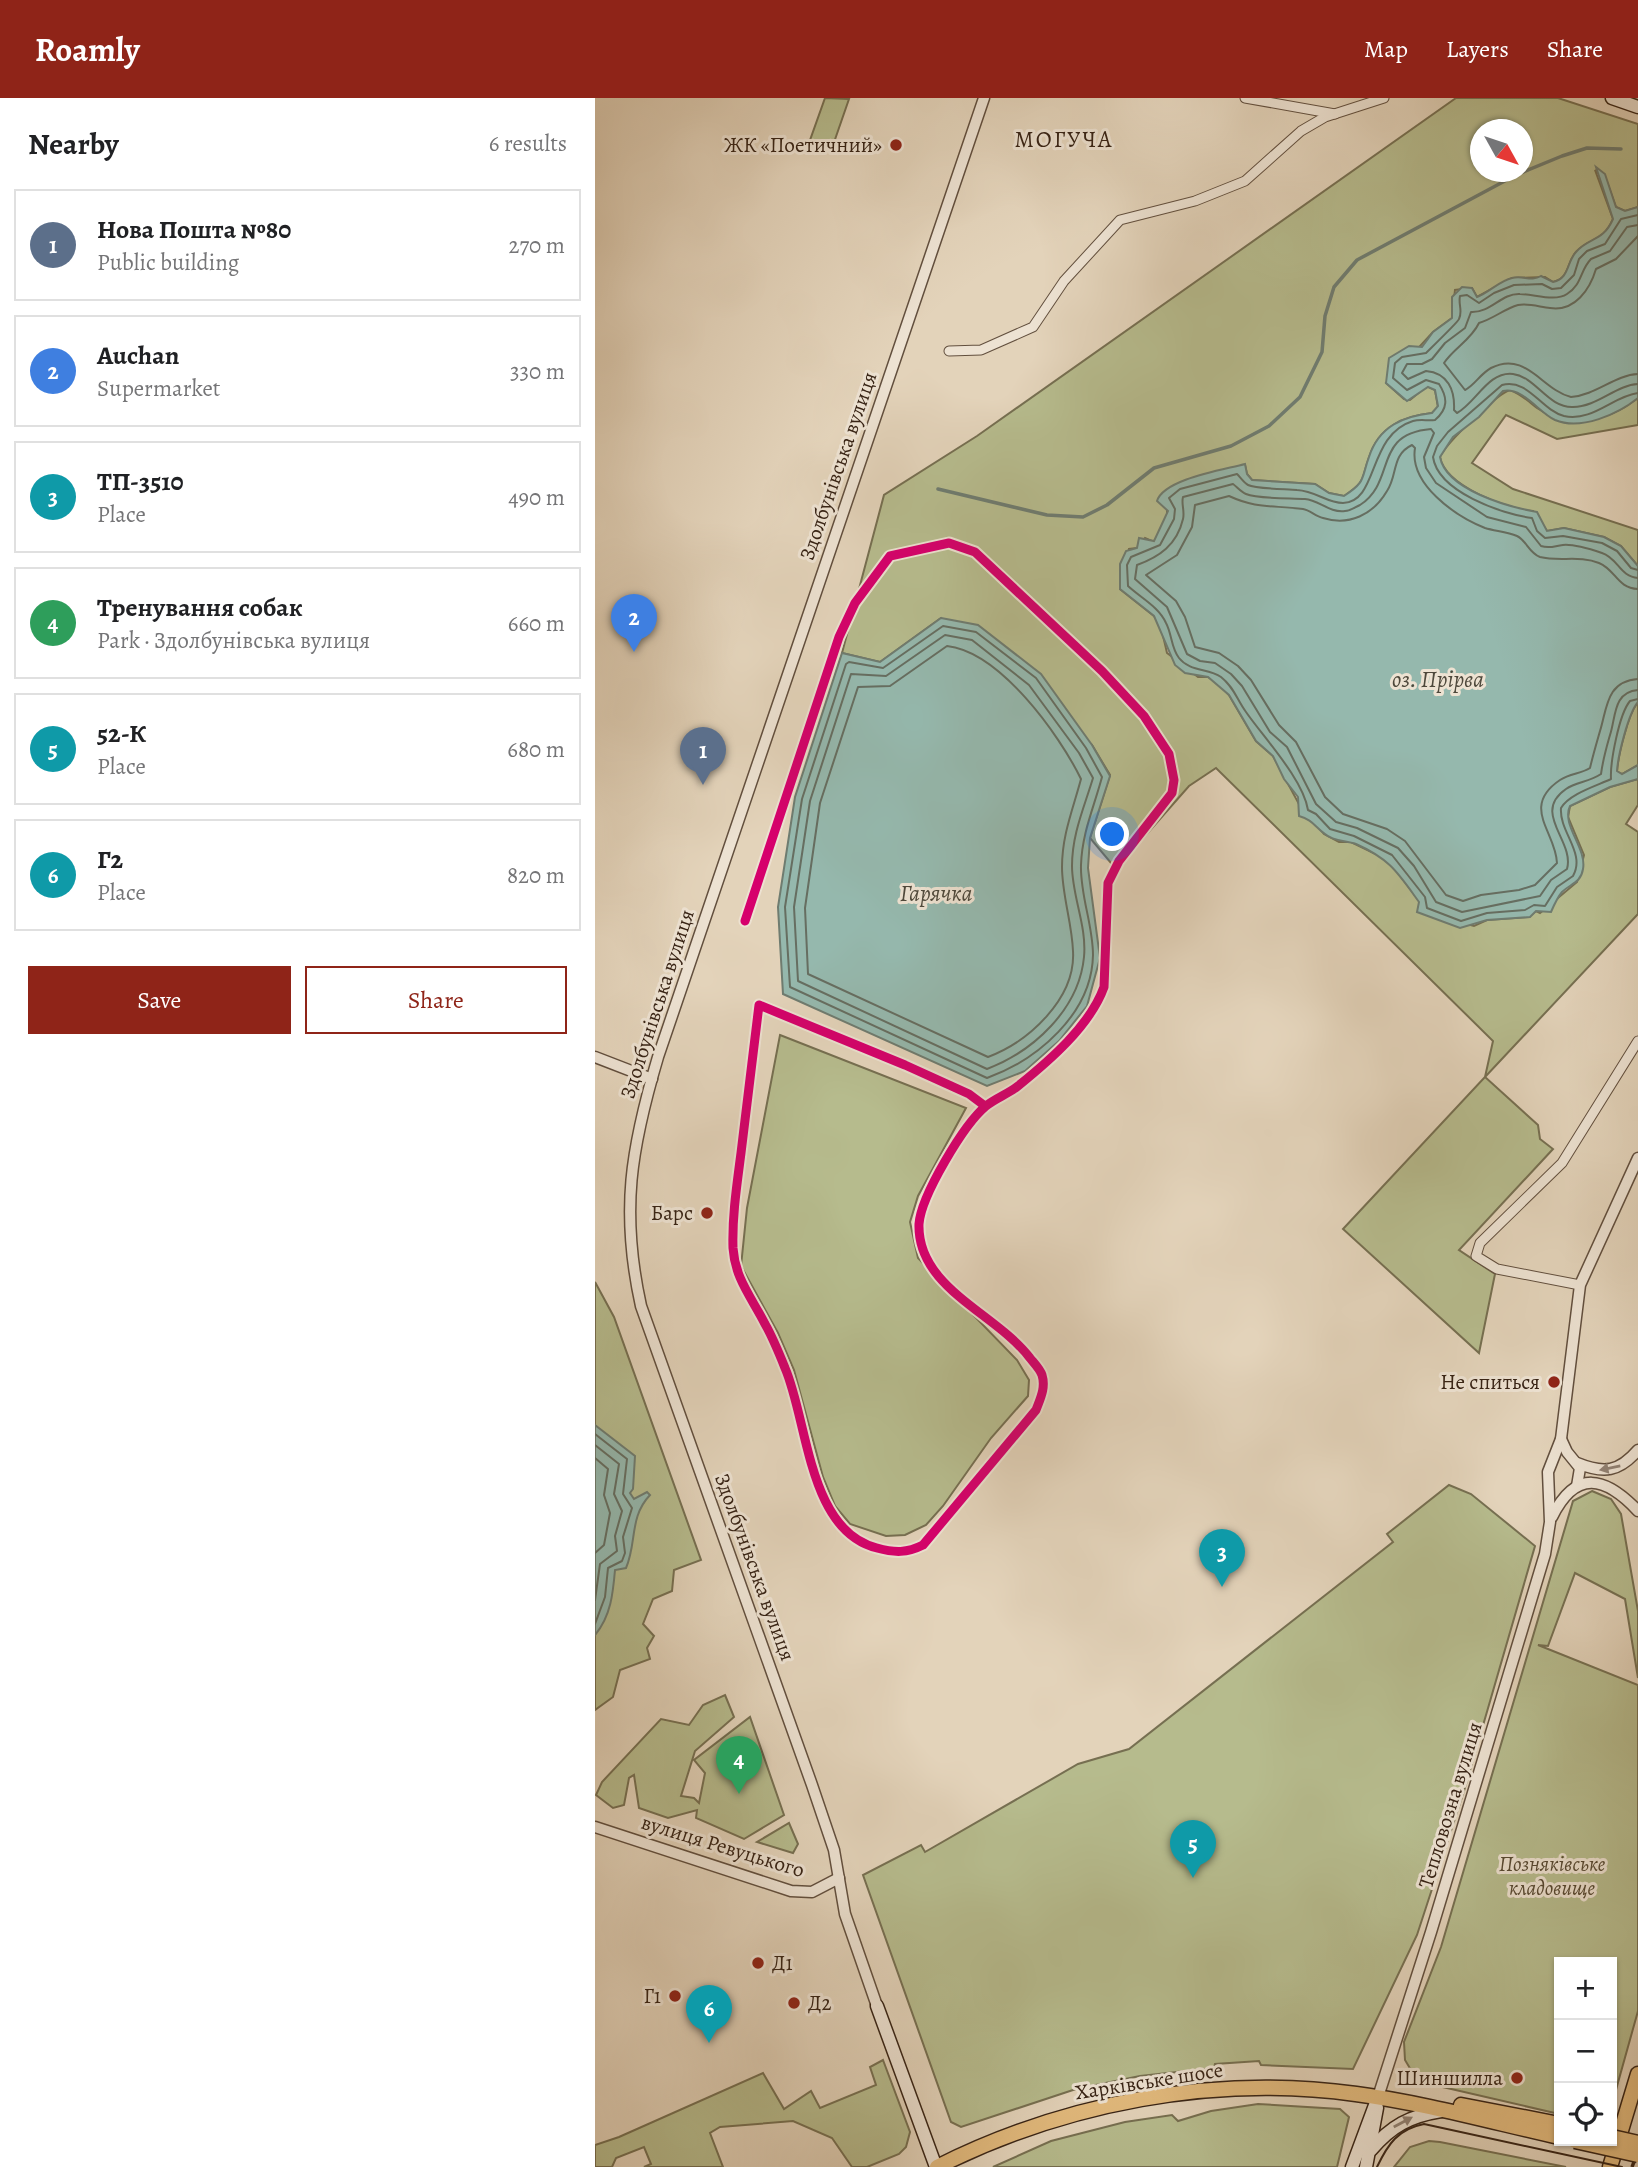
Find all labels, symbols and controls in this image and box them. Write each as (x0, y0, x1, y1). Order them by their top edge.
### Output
text: Roamly (35, 27, 140, 72)
text: Map (1364, 33, 1408, 65)
text: Layers (1446, 33, 1509, 65)
text: Share (1547, 33, 1603, 65)
north arrow (1470, 119, 1533, 182)
text: Nearby (28, 124, 119, 164)
district label: МОГУЧА (1015, 124, 1113, 155)
text: 6 results (489, 128, 567, 159)
place label: ЖК «Поетичний» (724, 131, 882, 159)
marker: ЖК «Поетичний» (888, 137, 904, 153)
text: Нова Пошта №80 (97, 212, 291, 247)
text: 1 (49, 230, 57, 261)
text: 270 m (508, 230, 565, 261)
text: Public building (97, 247, 239, 278)
text: Auchan (97, 338, 179, 373)
text: 2 (47, 356, 59, 387)
text: 330 m (510, 356, 565, 387)
street label: Здолбунівська вулиця (793, 368, 883, 564)
text: Supermarket (97, 373, 220, 404)
text: ТП-3510 (97, 464, 184, 499)
text: 3 (48, 482, 58, 513)
text: 490 m (508, 482, 565, 513)
text: Place (97, 499, 146, 530)
text: Тренування собак (97, 590, 303, 625)
pin: 2 (611, 594, 657, 652)
text: 4 (48, 608, 58, 639)
text: 660 m (508, 608, 565, 639)
text: Park · Здолбунівська вулиця (97, 625, 370, 656)
water label: оз. Прірва (1392, 664, 1484, 695)
text: 52-К (97, 716, 146, 751)
pin: 1 (680, 727, 726, 785)
text: 5 (48, 734, 58, 765)
text: 680 m (507, 734, 565, 765)
text: Place (97, 751, 146, 782)
your location (1095, 817, 1129, 851)
text: Г2 (97, 842, 123, 877)
text: 6 (48, 860, 58, 891)
text: 820 m (507, 860, 565, 891)
text: Place (97, 877, 146, 908)
water label: Гарячка (900, 878, 973, 909)
street label: Здолбунівська вулиця (613, 906, 701, 1102)
button: Save (28, 966, 291, 1034)
button: Share (305, 966, 567, 1034)
place label: Барс (651, 1199, 693, 1227)
marker: Барс (699, 1205, 715, 1221)
place label: Не спиться (1440, 1368, 1540, 1396)
marker: Не спиться (1546, 1374, 1562, 1390)
one-way arrow (1599, 1463, 1621, 1474)
street label: Здолбунівська вулиця (708, 1469, 802, 1665)
pin: 3 (1199, 1529, 1245, 1587)
street label: Тепловозна вулиця (1411, 1718, 1489, 1892)
pin: 4 (716, 1736, 762, 1794)
street label: вулиця Ревуцького (638, 1808, 808, 1884)
pin: 5 (1170, 1820, 1216, 1878)
park label: Позняківське кладовище (1499, 1850, 1606, 1902)
place label: Д1 (772, 1949, 793, 1977)
marker: Д1 (750, 1955, 766, 1971)
map controls (1554, 1957, 1617, 2146)
button: + (1554, 1957, 1617, 2020)
place label: Г1 (643, 1982, 661, 2010)
pin: 6 (686, 1985, 732, 2043)
marker: Г1 (667, 1988, 683, 2004)
place label: Д2 (808, 1989, 831, 2017)
marker: Д2 (786, 1995, 802, 2011)
button: − (1554, 2020, 1617, 2083)
street label: Харківське шосе (1073, 2055, 1225, 2107)
place label: Шиншилла (1396, 2064, 1503, 2092)
marker: Шиншилла (1509, 2070, 1525, 2086)
button: locate (1554, 2083, 1617, 2146)
one-way arrow (1393, 2117, 1413, 2129)

